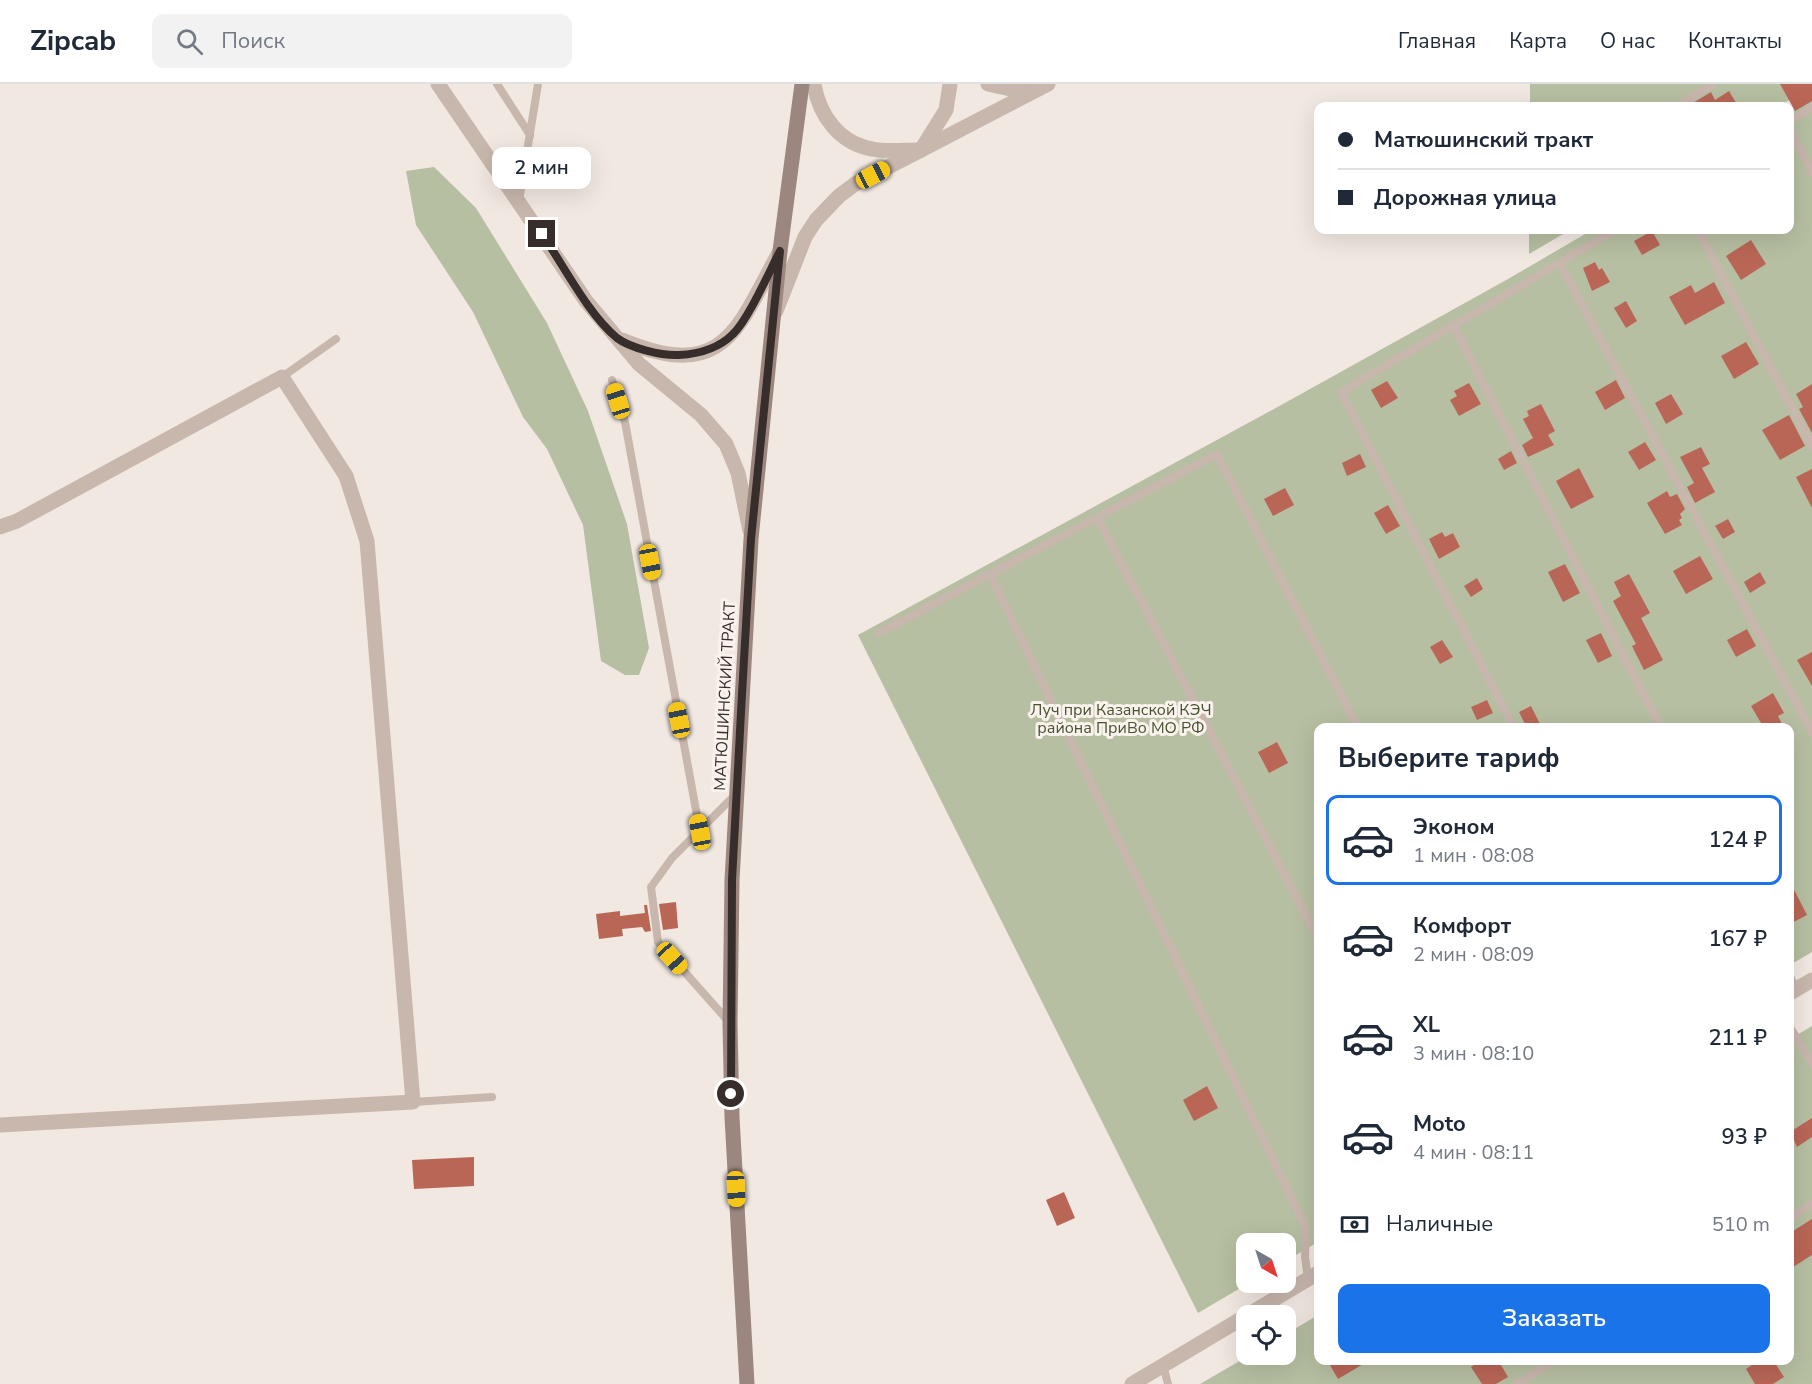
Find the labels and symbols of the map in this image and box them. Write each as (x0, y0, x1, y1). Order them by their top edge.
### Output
callout: 2 мин (492, 147, 592, 189)
car (853, 159, 893, 191)
route end (528, 220, 555, 247)
car (604, 381, 632, 421)
car (638, 543, 662, 581)
street label: МАТЮШИНСКИЙ ТРАКТ (709, 600, 741, 791)
park label: Луч при Казанской КЭЧ района ПриВо МО РФ (1031, 699, 1211, 739)
car (667, 701, 691, 739)
car (688, 813, 712, 851)
car (653, 939, 691, 977)
route start (717, 1080, 744, 1107)
car (726, 1171, 746, 1207)
north arrow (1236, 1233, 1296, 1293)

